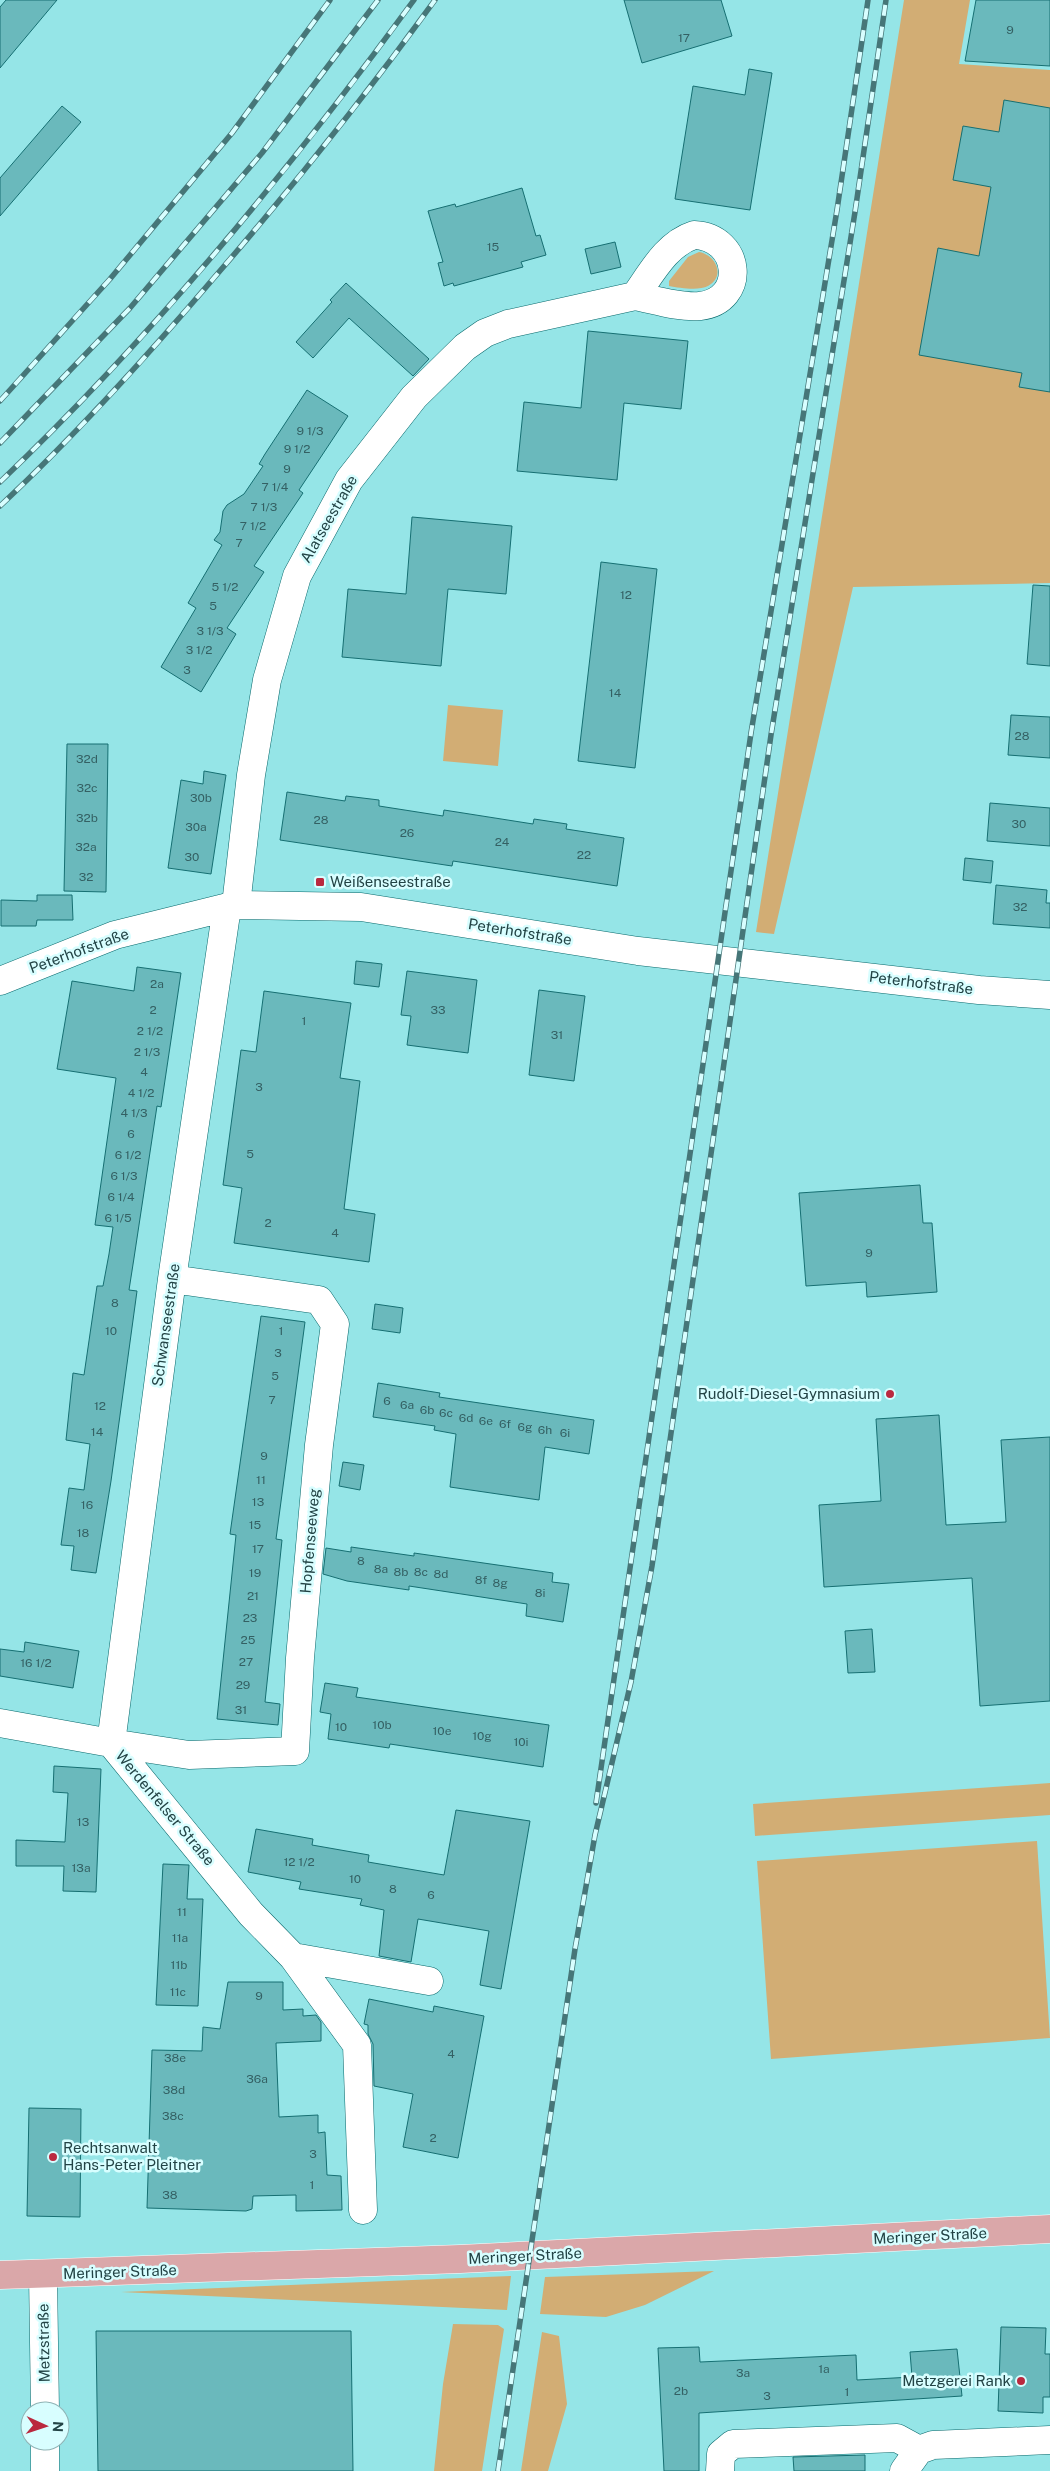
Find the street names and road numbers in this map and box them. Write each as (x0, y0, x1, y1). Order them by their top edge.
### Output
street label: Alatseestraße (297, 472, 360, 565)
street label: Peterhofstraße (467, 915, 573, 948)
street label: Peterhofstraße (27, 925, 131, 976)
street label: Peterhofstraße (868, 968, 974, 997)
street label: Schwanseestraße (148, 1262, 183, 1387)
street label: Hopfenseeweg (296, 1488, 323, 1594)
street label: Werdenfelser Straße (112, 1747, 218, 1869)
street label: Meringer Straße (873, 2224, 987, 2247)
street label: Meringer Straße (468, 2244, 582, 2267)
street label: Meringer Straße (63, 2261, 177, 2282)
street label: Metzstraße (34, 2303, 53, 2383)

